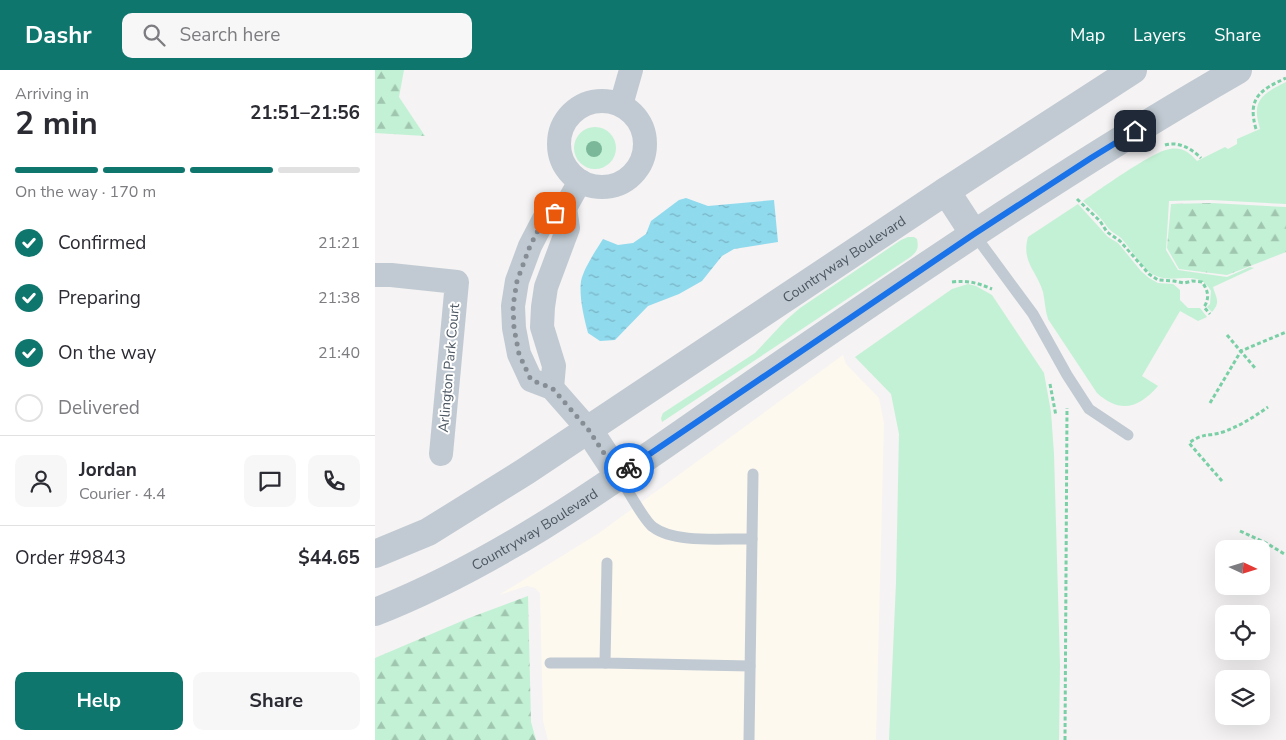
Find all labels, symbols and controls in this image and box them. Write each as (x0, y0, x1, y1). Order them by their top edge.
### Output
search box (122, 13, 472, 58)
text: Dashr (25, 19, 92, 51)
icon: search (140, 21, 168, 49)
text: Search here (180, 22, 280, 48)
text: Map (1070, 23, 1105, 47)
text: Layers (1133, 23, 1186, 47)
text: Share (1214, 23, 1261, 47)
text: Arriving in (15, 83, 89, 105)
text: 21:51–21:56 (250, 100, 360, 126)
text: 2 min (15, 102, 98, 145)
pin (1114, 110, 1156, 152)
icon: home (1121, 117, 1149, 145)
text: On the way · 170 m (15, 181, 156, 203)
pin (534, 192, 576, 234)
icon: bag (541, 199, 569, 227)
street label: Countryway Boulevard (779, 211, 909, 307)
icon: check (15, 229, 43, 257)
text: Confirmed (58, 230, 146, 256)
text: 21:21 (318, 232, 360, 254)
icon: check (15, 284, 43, 312)
text: Preparing (58, 285, 141, 311)
text: 21:38 (318, 287, 360, 309)
street label: Arlington Park Court (434, 303, 464, 433)
icon: check (15, 339, 43, 367)
text: On the way (58, 340, 156, 366)
text: 21:40 (318, 342, 360, 364)
text: Delivered (58, 395, 140, 421)
courier (604, 443, 654, 493)
icon: bike (615, 454, 643, 482)
button: person (15, 455, 67, 507)
button: chat (244, 455, 296, 507)
button: phone (308, 455, 360, 507)
text: Jordan (79, 457, 137, 483)
text: Courier · 4.4 (79, 483, 165, 505)
street label: Countryway Boulevard (468, 484, 601, 575)
north arrow (1215, 540, 1270, 595)
map controls (1215, 540, 1270, 725)
text: Order #9843 (15, 545, 126, 571)
text: $44.65 (298, 545, 360, 571)
button: locate (1215, 605, 1270, 660)
button: layers (1215, 670, 1270, 725)
button: Help (15, 672, 183, 730)
button: Share (193, 672, 360, 730)

